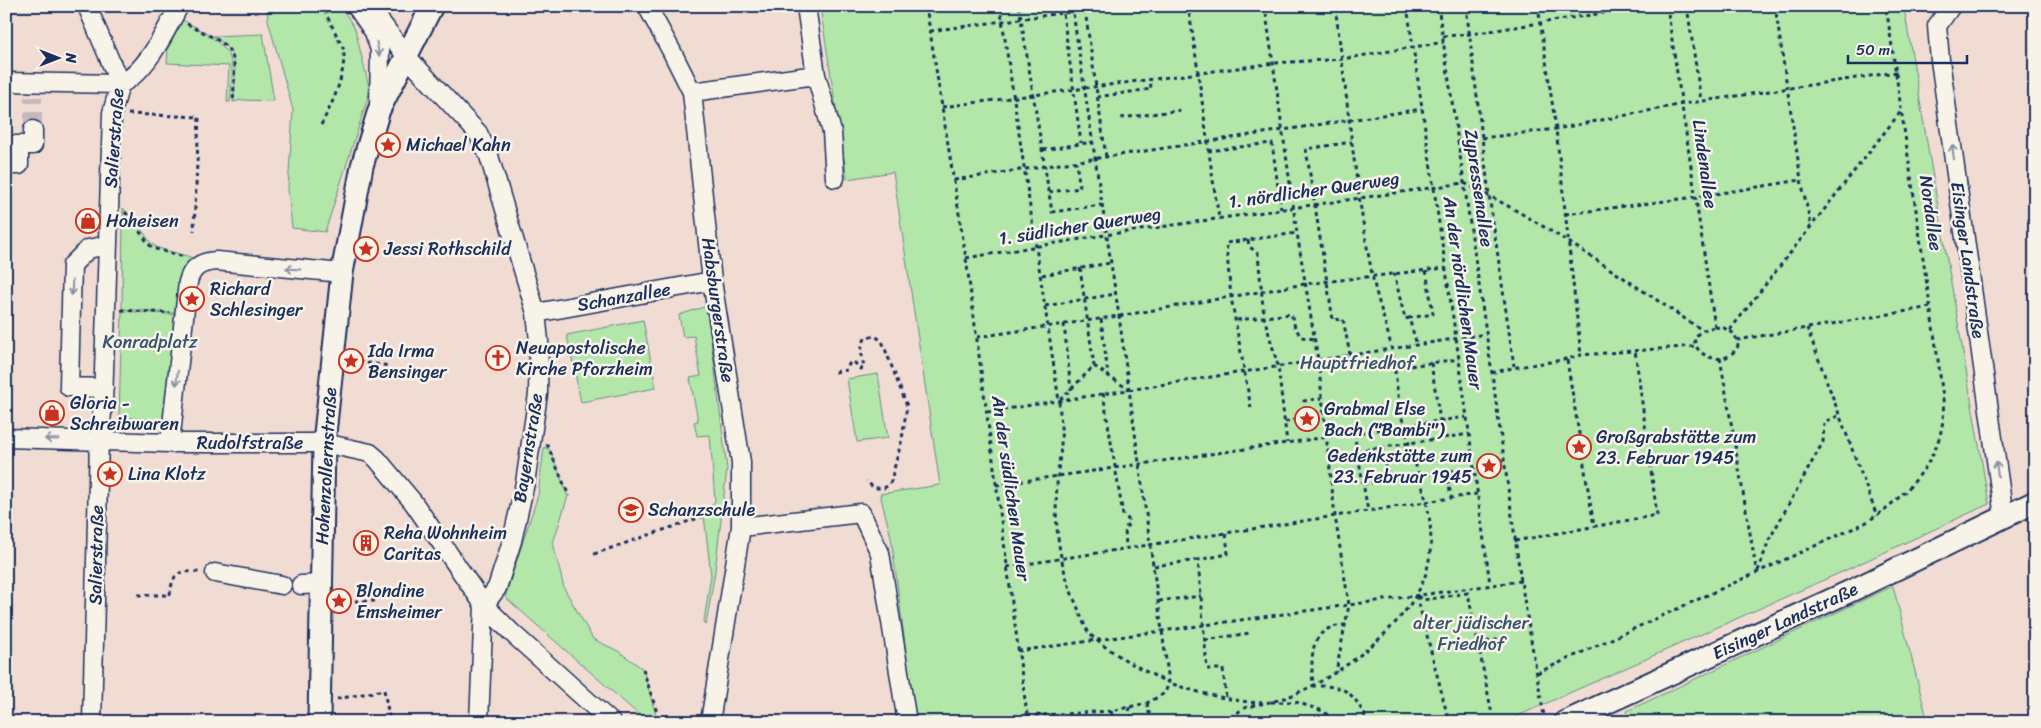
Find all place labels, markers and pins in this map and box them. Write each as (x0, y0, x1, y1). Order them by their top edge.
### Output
place label: Michael Kahn (406, 129, 511, 161)
place icon: Michael Kahn (375, 132, 401, 158)
place label: Hoheisen (106, 205, 179, 237)
shop icon: Hoheisen (75, 208, 101, 234)
place label: Jessi Rothschild (383, 233, 512, 265)
place icon: Jessi Rothschild (353, 236, 379, 262)
place label: Richard Schlesinger (210, 273, 304, 326)
place icon: Richard Schlesinger (179, 286, 205, 312)
place label: Neuapostolische Kirche Pforzheim (516, 332, 653, 385)
place label: Ida Irma Bensinger (367, 335, 448, 388)
church icon: Neuapostolische Kirche Pforzheim (485, 345, 511, 371)
place icon: Ida Irma Bensinger (338, 348, 364, 374)
place label: Gloria - Schreibwaren (70, 387, 179, 440)
place label: Grabmal Else Bach ("Bambi") (1324, 393, 1446, 446)
shop icon: Gloria - Schreibwaren (39, 400, 65, 426)
place icon: Grabmal Else Bach ("Bambi") (1294, 406, 1320, 432)
place label: Großgrabstätte zum 23. Februar 1945 (1596, 421, 1757, 474)
place icon: Großgrabstätte zum 23. Februar 1945 (1566, 434, 1592, 460)
place label: Gedenkstätte zum 23. Februar 1945 (1328, 440, 1472, 493)
place icon: Gedenkstätte zum 23. Februar 1945 (1476, 453, 1502, 479)
place label: Lina Klotz (128, 458, 206, 490)
place icon: Lina Klotz (97, 461, 123, 487)
place label: Schanzschule (648, 494, 756, 526)
school or university icon: Schanzschule (618, 497, 644, 523)
place label: Reha Wohnheim Caritas (384, 517, 507, 570)
building icon: Reha Wohnheim Caritas (353, 530, 379, 556)
place label: Blondine Emsheimer (356, 575, 443, 628)
place icon: Blondine Emsheimer (326, 588, 352, 614)

